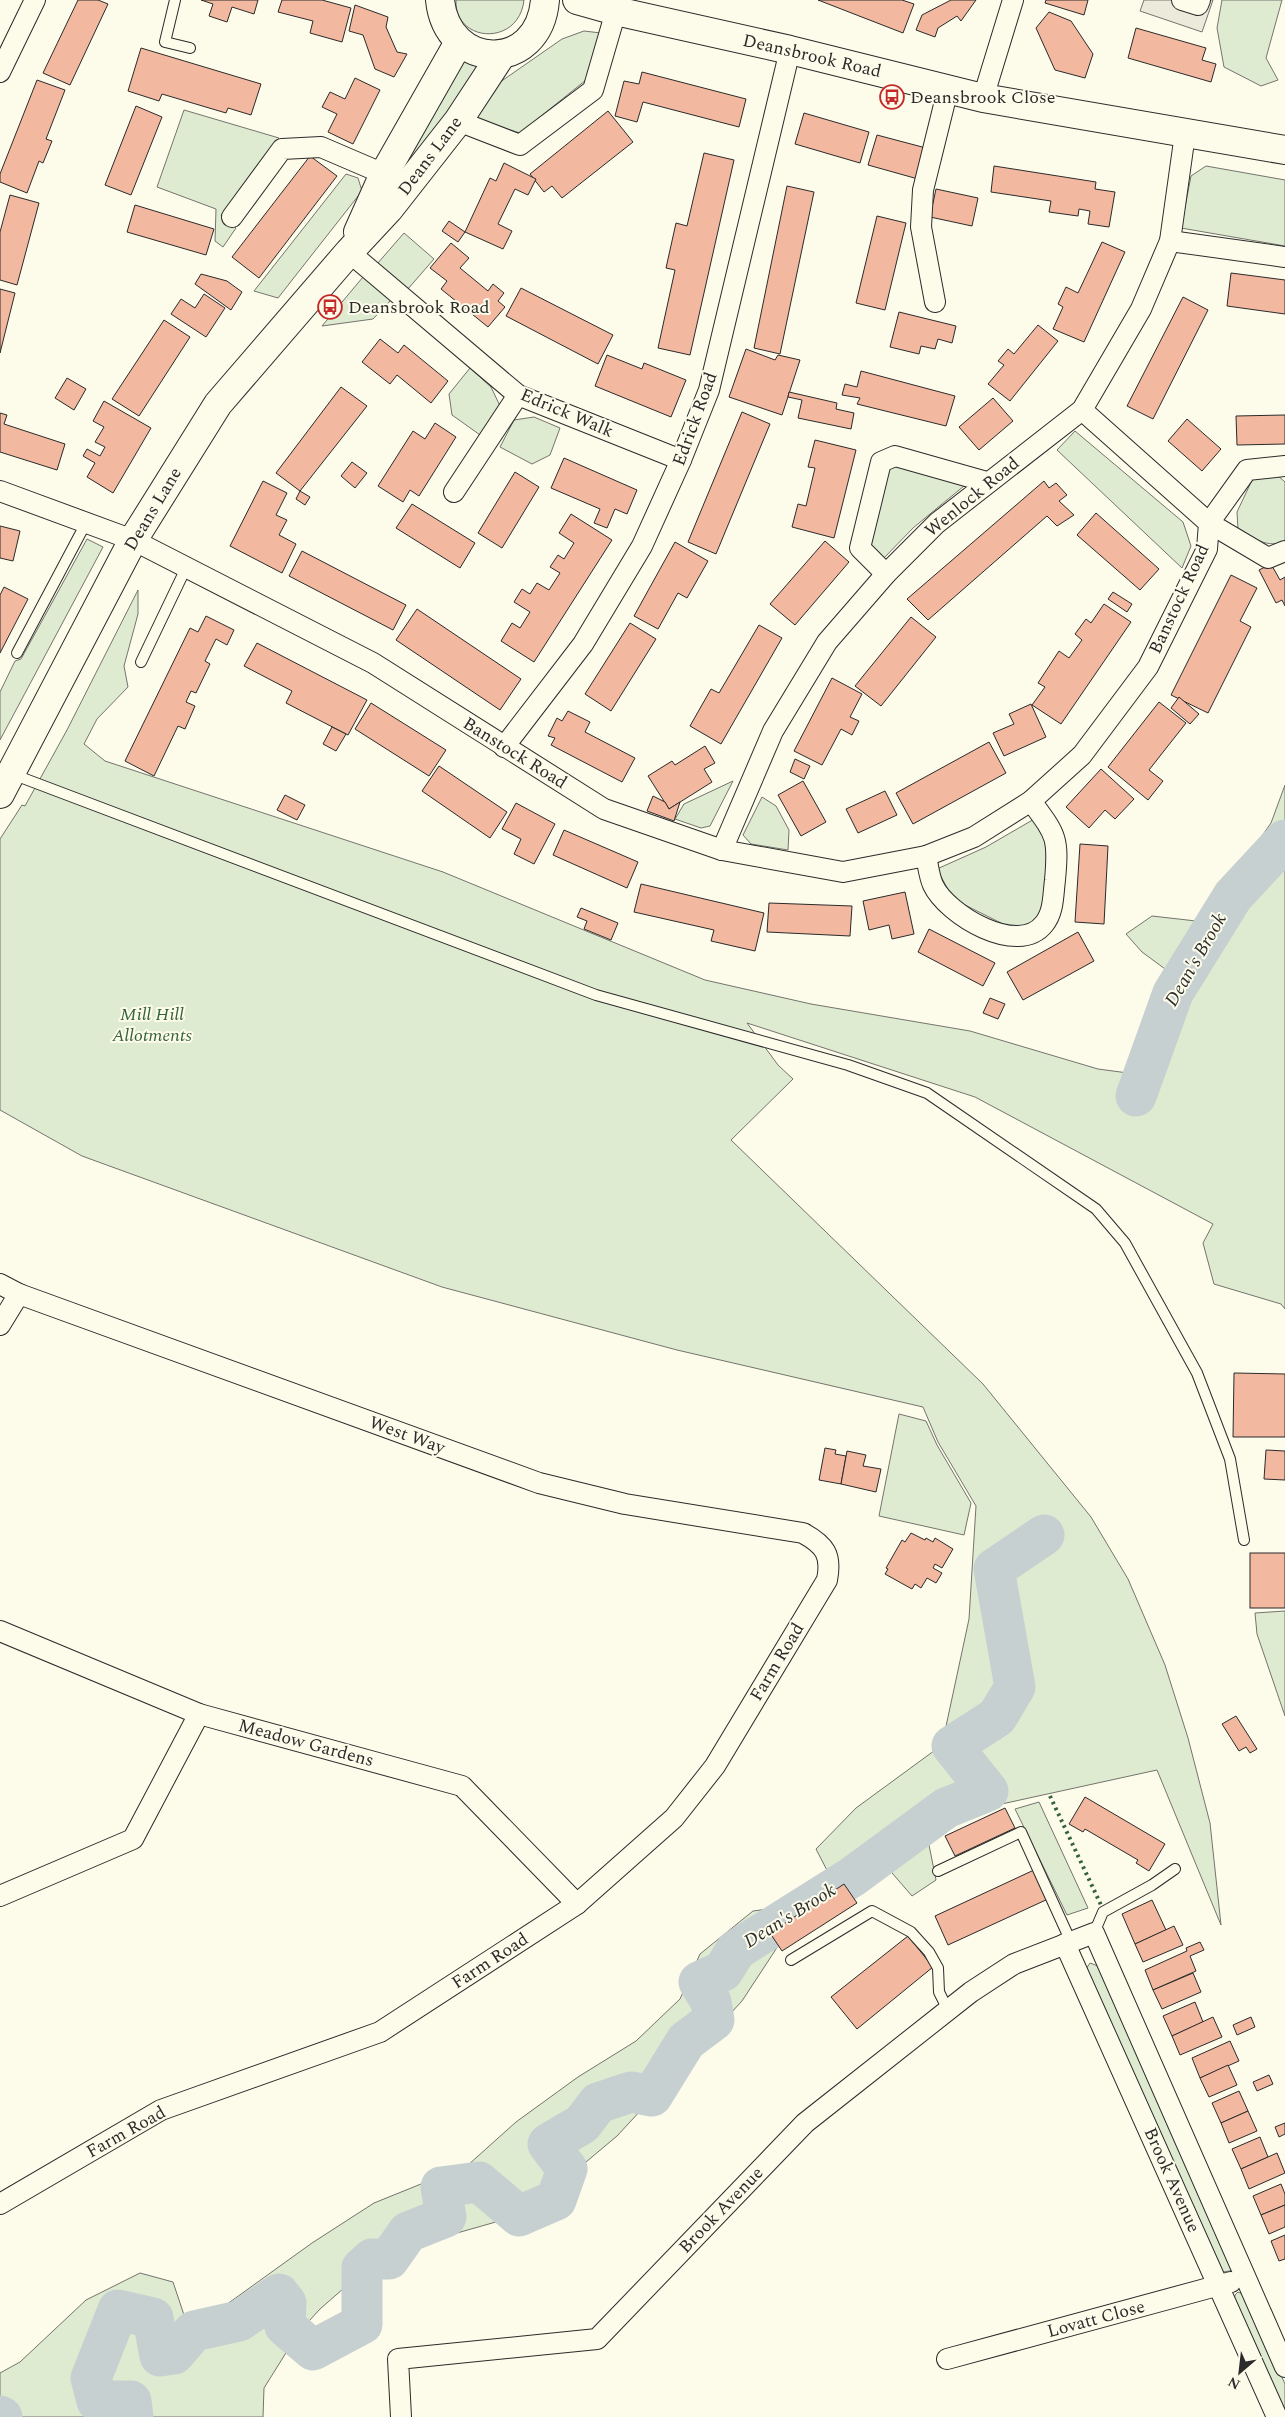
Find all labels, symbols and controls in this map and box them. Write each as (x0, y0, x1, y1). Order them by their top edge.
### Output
street label: Deansbrook Road (740, 27, 884, 85)
bus stop icon: Deansbrook Close (879, 84, 905, 110)
place label: Deansbrook Close (910, 84, 1056, 111)
street label: Deans Lane (391, 110, 469, 202)
bus stop icon: Deansbrook Road (317, 294, 343, 320)
place label: Deansbrook Road (348, 294, 490, 321)
street label: Edrick Road (665, 368, 725, 470)
street label: Edrick Walk (516, 381, 618, 445)
street label: Wenlock Road (919, 450, 1025, 544)
street label: Deans Lane (117, 462, 189, 556)
street label: Banstock Road (1142, 540, 1216, 658)
street label: Banstock Road (458, 710, 572, 796)
water label: Dean's Brook (1157, 908, 1235, 1012)
park label: Mill Hill Allotments (111, 1001, 192, 1049)
street label: West Way (365, 1409, 450, 1462)
street label: Farm Road (743, 1618, 811, 1706)
street label: Meadow Gardens (235, 1712, 377, 1774)
water label: Dean's Brook (738, 1876, 842, 1956)
street label: Farm Road (446, 1926, 534, 1996)
street label: Farm Road (81, 2099, 171, 2165)
street label: Brook Avenue (1137, 2123, 1207, 2237)
street label: Brook Avenue (672, 2160, 770, 2260)
street label: Lovatt Close (1044, 2293, 1148, 2345)
north arrow (1215, 2347, 1265, 2397)
text: N (1224, 2371, 1244, 2395)

